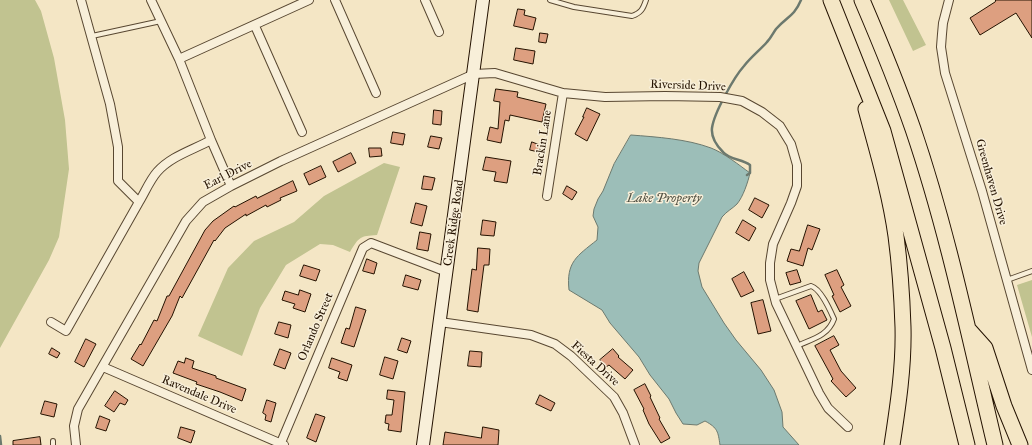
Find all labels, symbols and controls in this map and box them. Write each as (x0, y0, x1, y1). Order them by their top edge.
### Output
street label: Riverside Drive (650, 77, 726, 95)
street label: Brackin Lane (531, 109, 555, 177)
street label: Greenhaven Drive (972, 137, 1010, 227)
street label: Earl Drive (202, 157, 254, 193)
street label: Creek Ridge Road (441, 179, 467, 267)
water label: Lake Property (627, 191, 701, 207)
street label: Orlando Street (295, 291, 337, 363)
street label: Fiesta Drive (568, 339, 622, 389)
street label: Ravendale Drive (159, 373, 239, 417)

